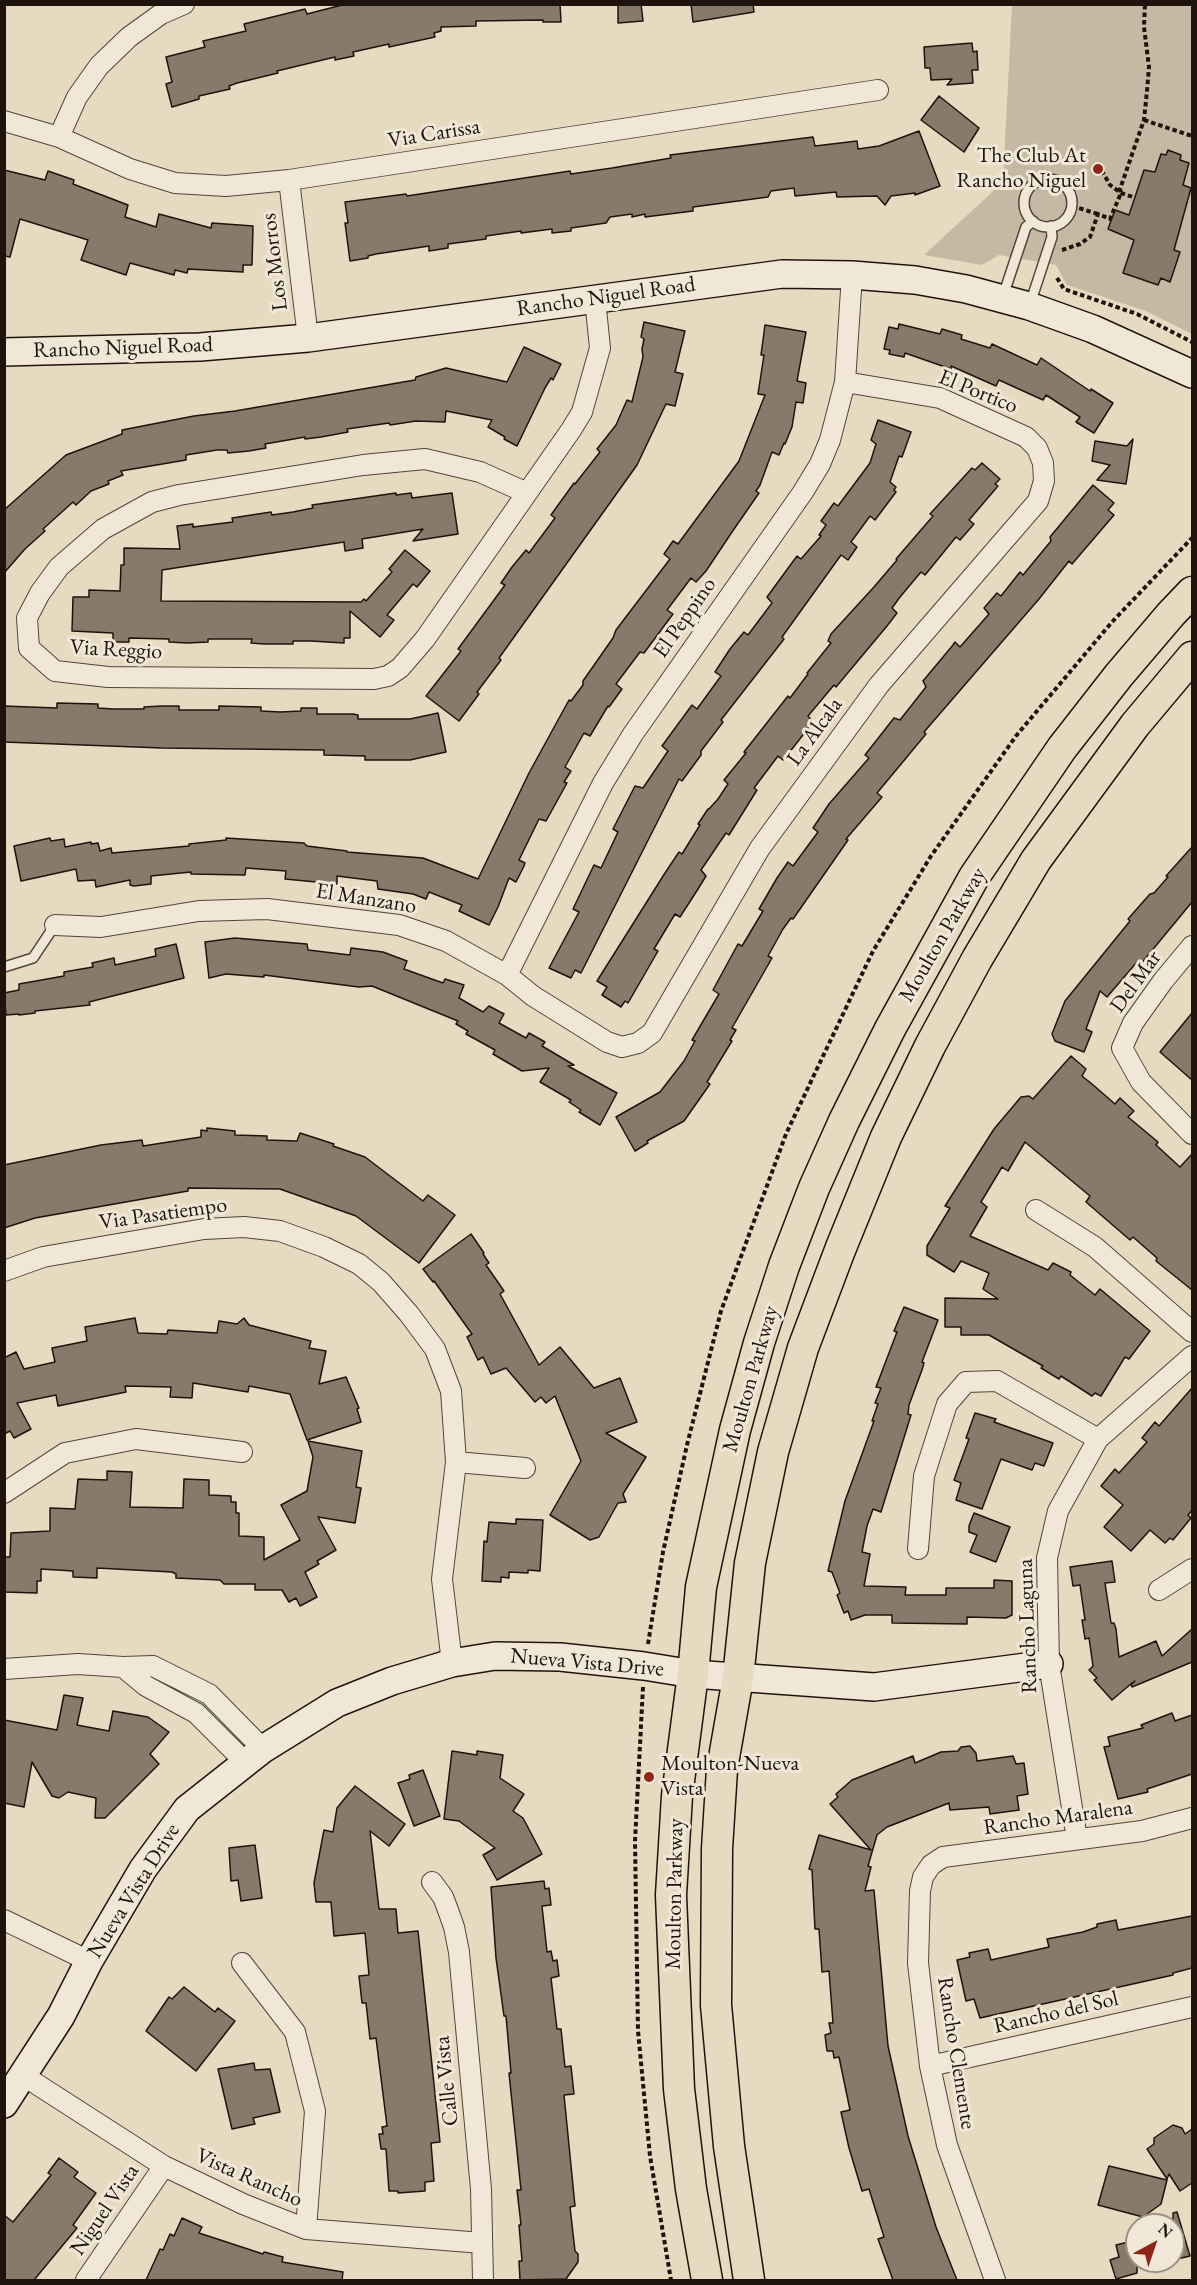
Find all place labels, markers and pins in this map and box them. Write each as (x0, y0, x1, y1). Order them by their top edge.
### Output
place label: The Club At Rancho Niguel (957, 143, 1086, 194)
marker: The Club At Rancho Niguel (1091, 162, 1105, 176)
place label: Moulton-Nueva Vista (661, 1751, 799, 1802)
marker: Moulton-Nueva Vista (642, 1770, 656, 1784)

